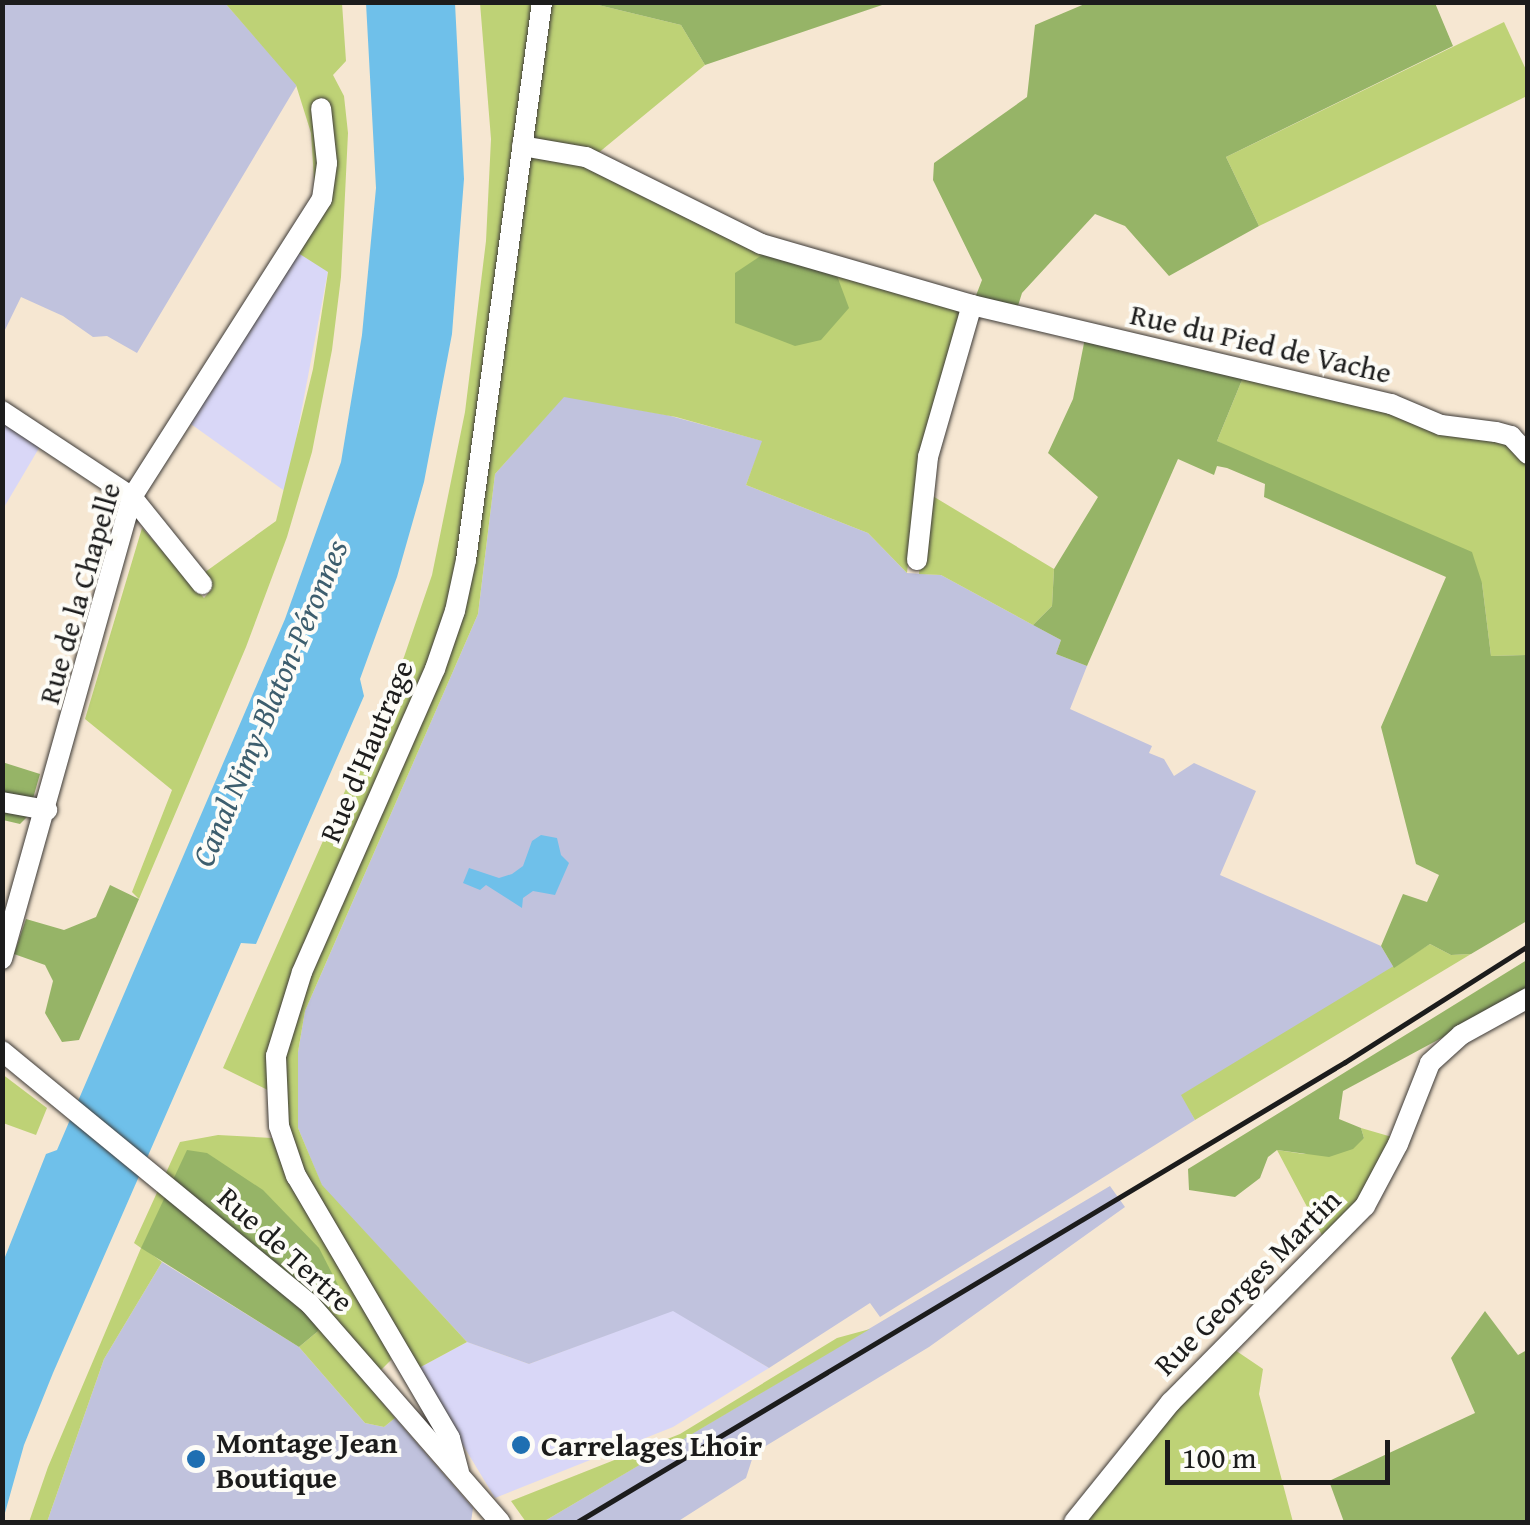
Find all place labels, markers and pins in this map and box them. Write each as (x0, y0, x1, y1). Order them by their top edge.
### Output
place label: Montage Jean Boutique (216, 1424, 398, 1494)
place label: Carrelages Lhoir (541, 1427, 762, 1463)
marker: Carrelages Lhoir (510, 1434, 532, 1456)
marker: Montage Jean Boutique (185, 1448, 207, 1470)

